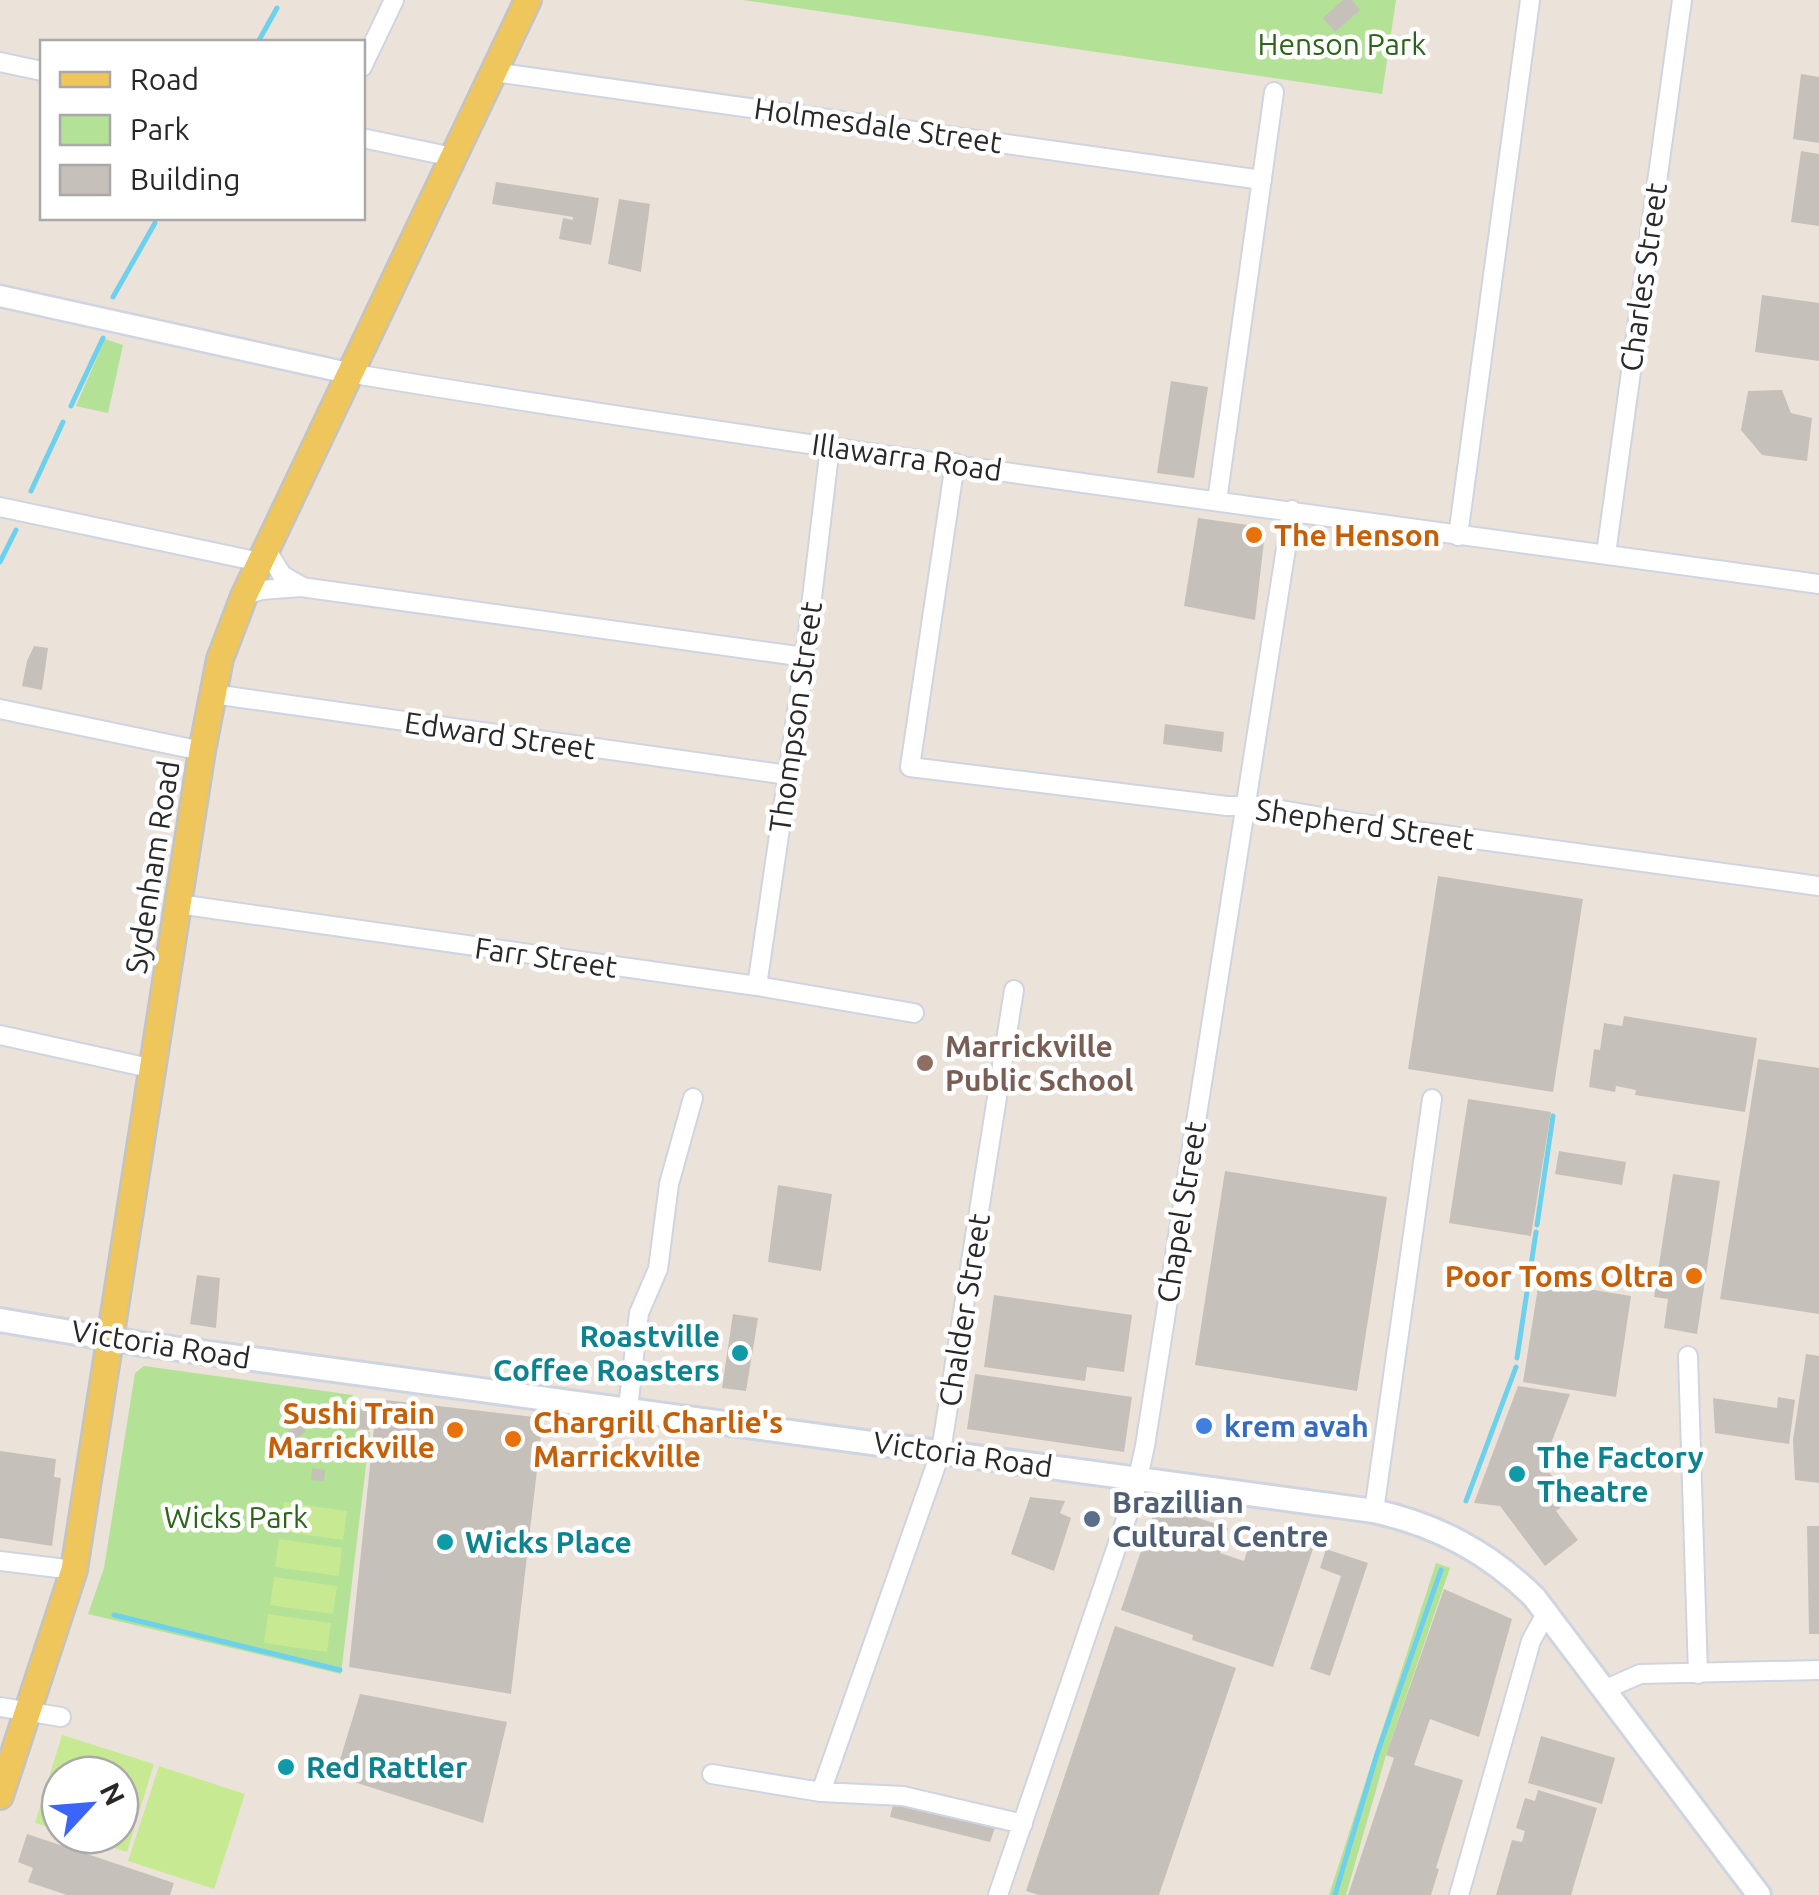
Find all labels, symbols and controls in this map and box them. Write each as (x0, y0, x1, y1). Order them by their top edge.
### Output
park label: Henson Park (1258, 27, 1426, 61)
legend (40, 40, 365, 220)
text: Road (130, 62, 199, 96)
street label: Holmesdale Street (752, 91, 1004, 159)
text: Park (130, 112, 190, 146)
text: Building (130, 162, 241, 196)
street label: Charles Street (1613, 180, 1673, 374)
street label: Illawarra Road (810, 427, 1004, 487)
place label: The Henson (1274, 518, 1440, 552)
marker: The Henson (1243, 524, 1265, 546)
street label: Thompson Street (762, 599, 828, 835)
street label: Edward Street (402, 705, 598, 765)
street label: Sydenham Road (118, 758, 186, 976)
street label: Shepherd Street (1254, 792, 1477, 856)
street label: Farr Street (473, 930, 620, 984)
place label: Marrickville Public School (945, 1029, 1133, 1097)
marker: Marrickville Public School (914, 1052, 936, 1074)
street label: Chapel Street (1150, 1118, 1212, 1305)
street label: Chalder Street (932, 1211, 996, 1409)
place label: Poor Toms Oltra (1445, 1259, 1674, 1293)
marker: Poor Toms Oltra (1683, 1265, 1705, 1287)
street label: Victoria Road (69, 1313, 253, 1375)
place label: Roastville Coffee Roasters (493, 1319, 720, 1387)
marker: Roastville Coffee Roasters (729, 1342, 751, 1364)
place label: Sushi Train Marrickville (267, 1396, 435, 1464)
place label: Chargrill Charlie's Marrickville (533, 1405, 783, 1473)
place label: krem avah (1224, 1409, 1369, 1443)
marker: krem avah (1193, 1415, 1215, 1437)
marker: Sushi Train Marrickville (444, 1419, 466, 1441)
street label: Victoria Road (871, 1425, 1055, 1483)
marker: Chargrill Charlie's Marrickville (502, 1428, 524, 1450)
place label: The Factory Theatre (1537, 1440, 1704, 1508)
marker: The Factory Theatre (1506, 1463, 1528, 1485)
place label: Brazillian Cultural Centre (1112, 1485, 1329, 1553)
park label: Wicks Park (164, 1500, 308, 1534)
marker: Brazillian Cultural Centre (1081, 1508, 1103, 1530)
place label: Wicks Place (465, 1525, 632, 1559)
marker: Wicks Place (434, 1531, 456, 1553)
place label: Red Rattler (306, 1750, 468, 1784)
north arrow (40, 1755, 140, 1855)
marker: Red Rattler (275, 1756, 297, 1778)
text: N (94, 1778, 131, 1810)

